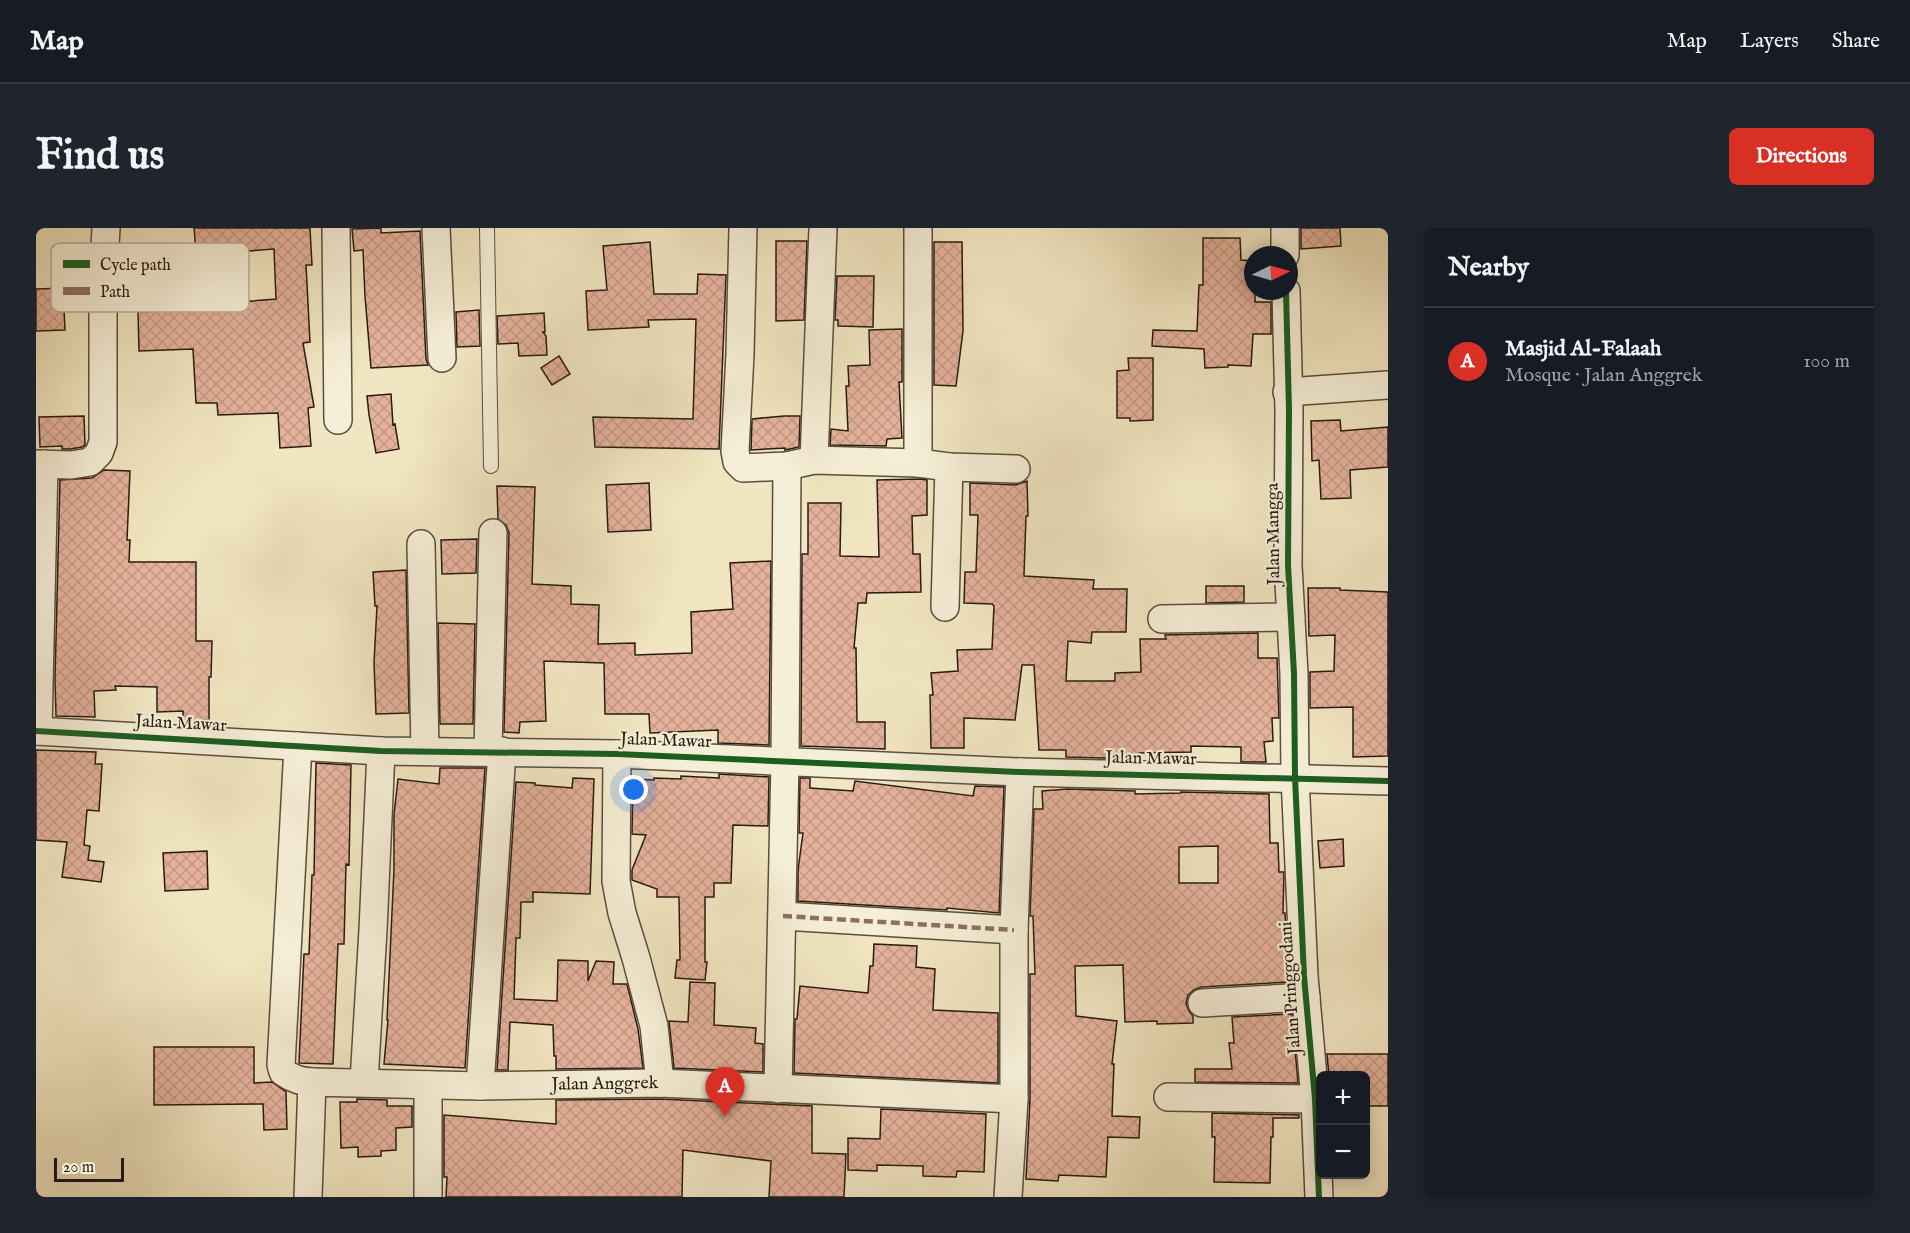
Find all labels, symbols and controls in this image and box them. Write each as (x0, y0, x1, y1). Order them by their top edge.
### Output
text: Map (30, 24, 84, 59)
text: Map (1667, 28, 1707, 55)
text: Layers (1740, 28, 1799, 55)
text: Share (1832, 28, 1880, 55)
button: Directions (1729, 128, 1874, 185)
text: Find us (36, 130, 164, 183)
legend (51, 243, 249, 312)
north arrow (1244, 246, 1298, 300)
text: Nearby (1448, 251, 1529, 284)
text: Cycle path (100, 256, 171, 276)
text: Path (100, 283, 131, 303)
text: Masjid Al-Falaah (1505, 335, 1661, 363)
text: A (1461, 349, 1474, 374)
text: 100 m (1803, 349, 1850, 374)
text: Mosque · Jalan Anggrek (1505, 363, 1703, 388)
street label: Jalan Mangga (1262, 482, 1286, 587)
street label: Jalan Mawar (133, 710, 228, 738)
street label: Jalan Mawar (618, 728, 713, 754)
street label: Jalan Mawar (1103, 747, 1197, 771)
your location (619, 775, 648, 804)
street label: Jalan Pringgodani (1275, 921, 1307, 1057)
pin: A (706, 1068, 744, 1117)
map controls (1316, 1071, 1370, 1179)
button: + (1316, 1071, 1370, 1125)
street label: Jalan Anggrek (549, 1072, 659, 1096)
button: − (1316, 1125, 1370, 1179)
scale bar (54, 1155, 124, 1182)
text: 20 m (63, 1158, 94, 1178)

